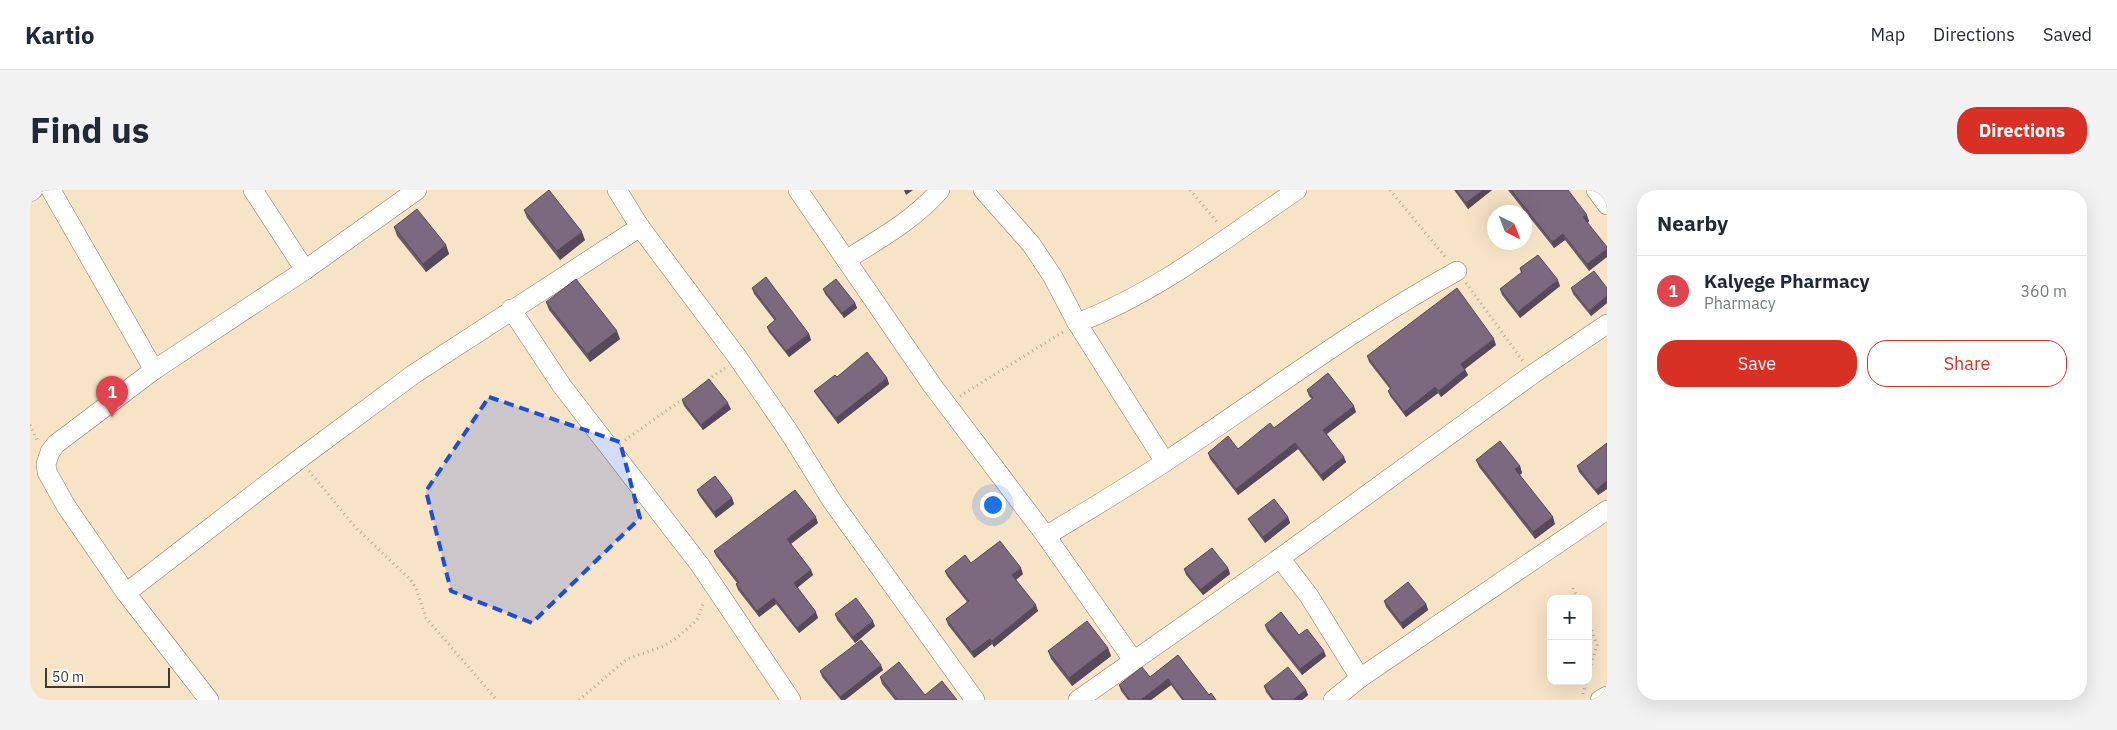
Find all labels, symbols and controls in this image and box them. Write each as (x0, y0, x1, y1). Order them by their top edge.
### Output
text: Kartio (25, 19, 95, 51)
text: Map (1870, 23, 1905, 46)
text: Directions (1933, 23, 2015, 46)
text: Saved (2043, 23, 2092, 46)
text: Find us (30, 107, 149, 153)
button: Directions (1957, 107, 2087, 154)
north arrow (1487, 205, 1532, 250)
text: Nearby (1657, 209, 1728, 237)
text: Kalyege Pharmacy (1704, 269, 1870, 293)
text: 1 (1668, 281, 1678, 301)
text: 360 m (2020, 281, 2067, 301)
text: Pharmacy (1704, 293, 1776, 313)
button: Save (1657, 340, 1857, 387)
button: Share (1867, 340, 2067, 387)
pin: 1 (96, 376, 128, 417)
your location (980, 492, 1006, 518)
map controls (1547, 595, 1592, 685)
button: + (1547, 595, 1592, 640)
button: − (1547, 640, 1592, 685)
scale bar (45, 665, 170, 688)
text: 50 m (52, 668, 84, 686)

